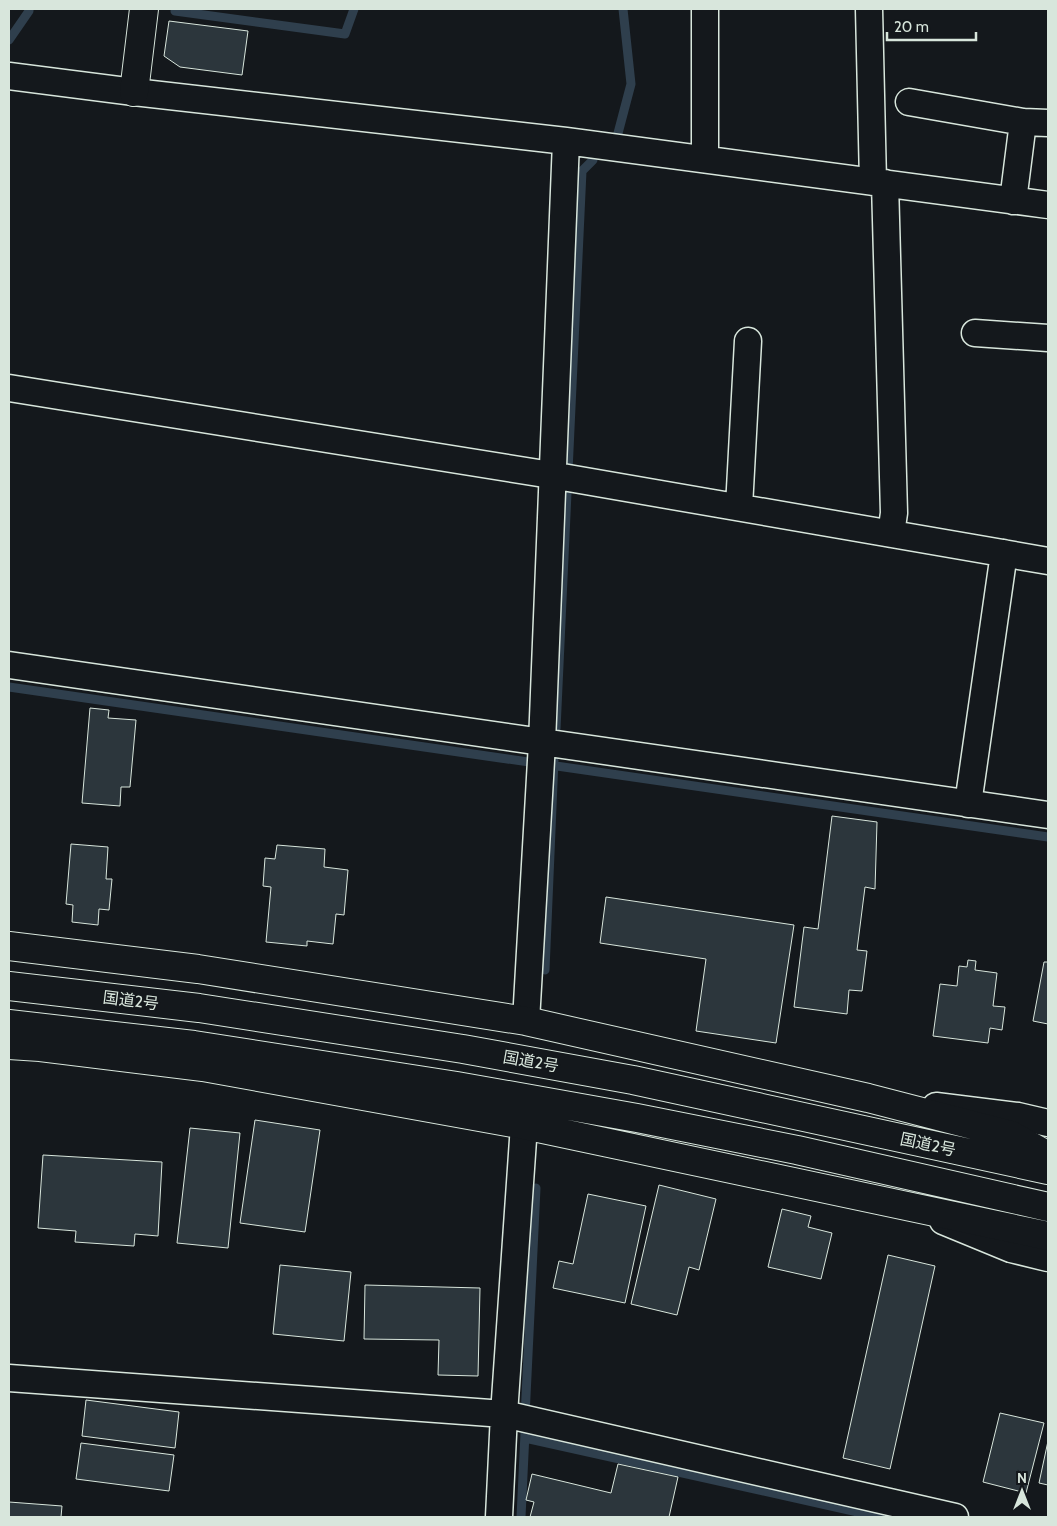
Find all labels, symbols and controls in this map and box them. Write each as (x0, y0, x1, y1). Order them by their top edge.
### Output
scale bar (887, 10, 976, 42)
text: 20 m (894, 18, 929, 36)
street label: 国道2号 (102, 988, 160, 1013)
street label: 国道2号 (501, 1047, 560, 1076)
street label: 国道2号 (898, 1129, 957, 1160)
north arrow (997, 1466, 1047, 1516)
text: N (1017, 1469, 1027, 1487)

